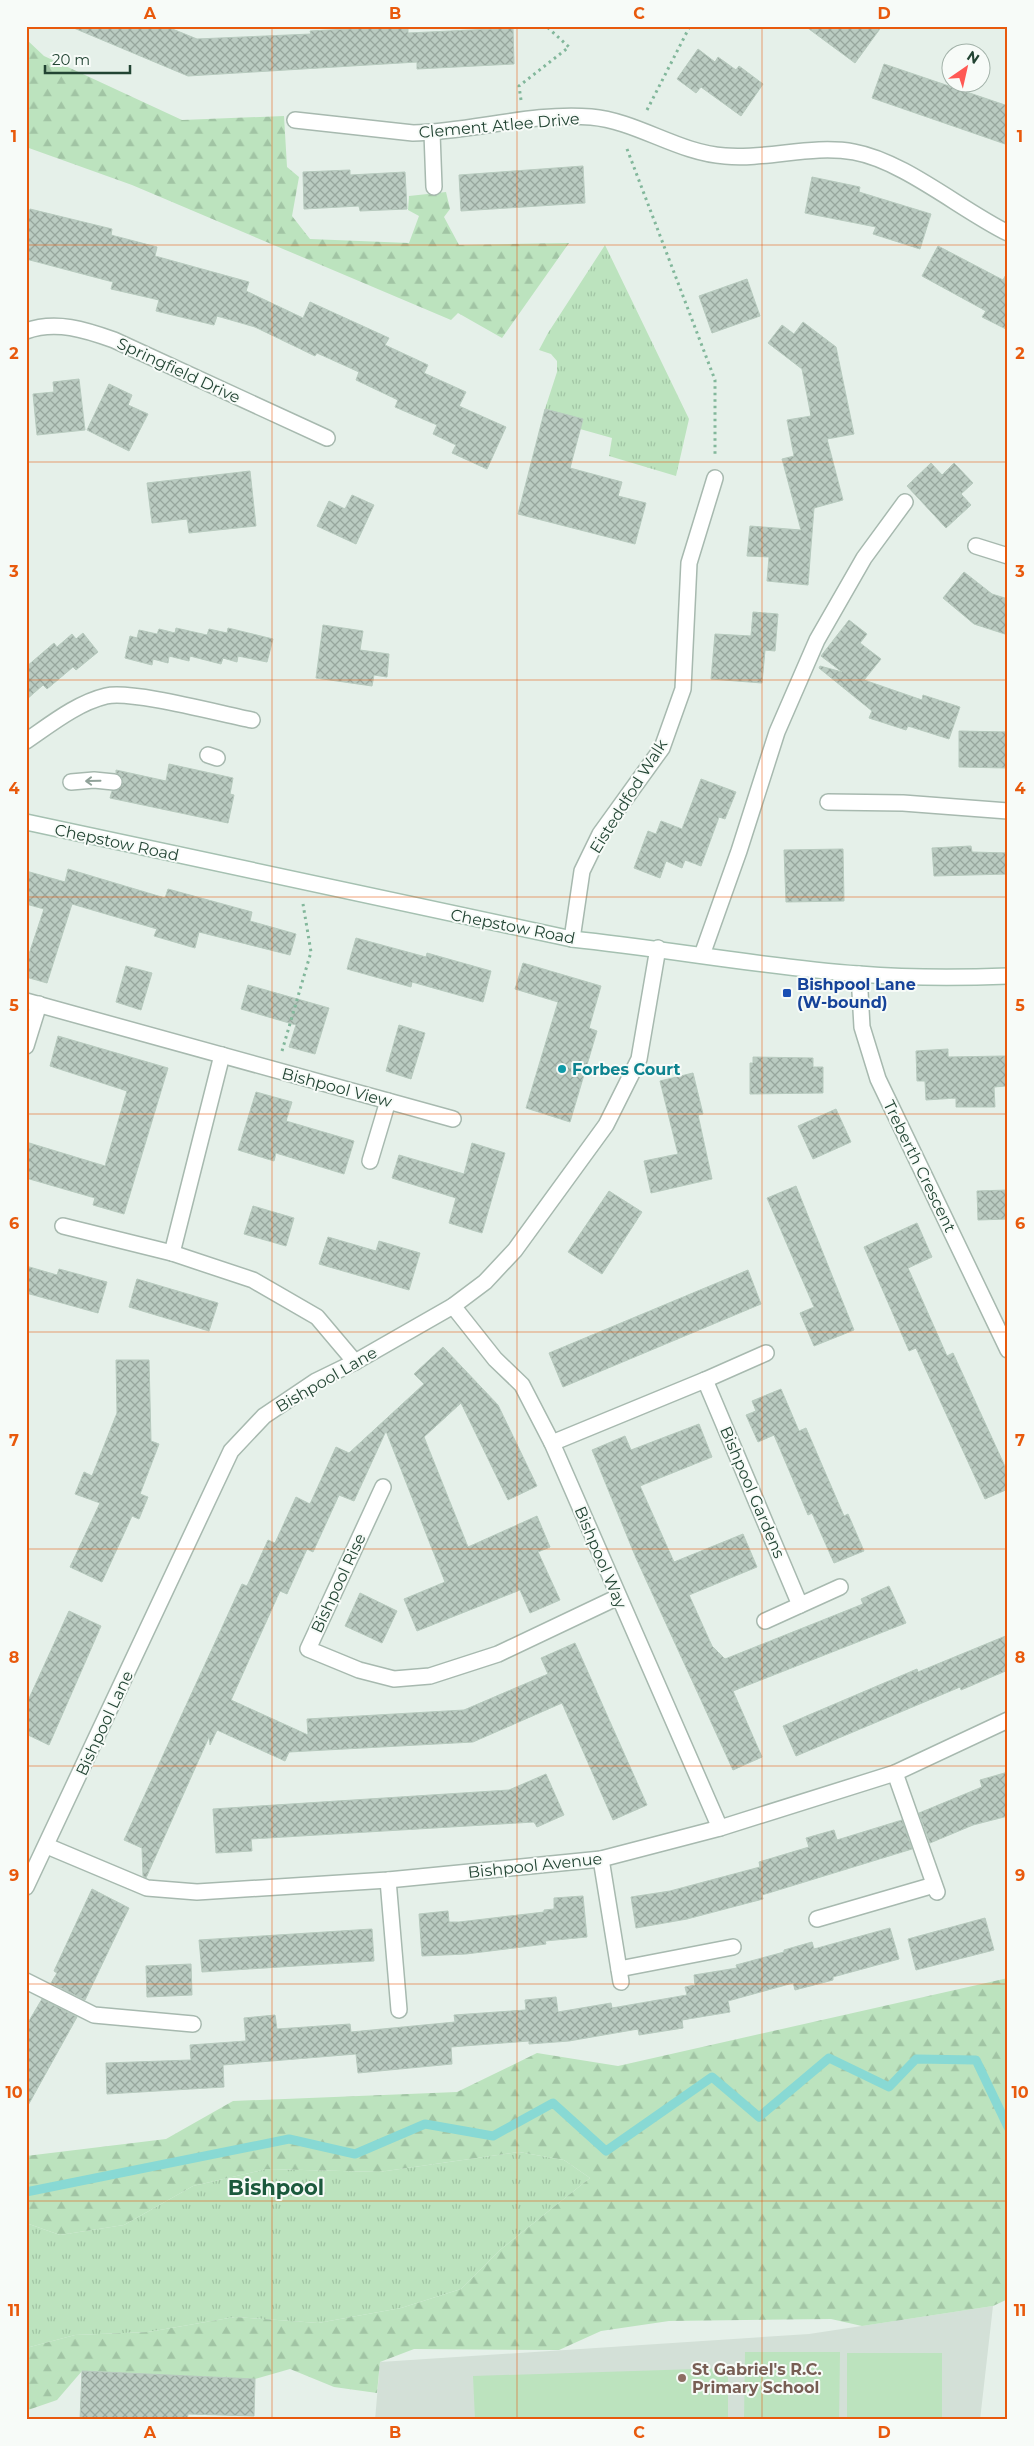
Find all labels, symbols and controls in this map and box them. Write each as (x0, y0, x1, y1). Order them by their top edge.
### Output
text: A (143, 4, 157, 23)
text: B (389, 4, 401, 23)
text: C (633, 4, 645, 23)
text: D (877, 4, 891, 23)
scale bar (45, 42, 130, 74)
north arrow (942, 42, 992, 92)
text: N (964, 47, 983, 68)
text: 20 m (52, 50, 90, 69)
street label: Clement Atlee Drive (418, 109, 580, 142)
text: 1 (11, 127, 17, 146)
text: 1 (1017, 127, 1023, 146)
street label: Springfield Drive (114, 334, 243, 407)
text: 2 (9, 344, 19, 363)
text: 2 (1015, 344, 1025, 363)
text: 3 (8, 562, 19, 581)
text: 3 (1014, 562, 1025, 581)
street label: Eisteddfod Walk (586, 735, 671, 857)
one-way arrow (85, 776, 101, 785)
text: 4 (8, 779, 20, 798)
text: 4 (1014, 779, 1026, 798)
street label: Chepstow Road (53, 820, 181, 865)
street label: Chepstow Road (449, 905, 577, 948)
place label: Bishpool Lane (W-bound) (797, 975, 916, 1012)
marker: Bishpool Lane (W-bound) (781, 987, 793, 999)
text: 5 (9, 996, 19, 1015)
text: 5 (1015, 996, 1025, 1015)
place label: Forbes Court (572, 1060, 680, 1079)
marker: Forbes Court (556, 1063, 568, 1075)
street label: Bishpool View (280, 1064, 394, 1111)
street label: Treberth Crescent (879, 1097, 960, 1236)
text: 6 (9, 1214, 19, 1233)
text: 6 (1015, 1214, 1025, 1233)
street label: Bishpool Lane (272, 1343, 380, 1416)
street label: Bishpool Gardens (716, 1423, 789, 1561)
text: 7 (9, 1431, 19, 1450)
text: 7 (1015, 1431, 1025, 1450)
street label: Bishpool Way (570, 1503, 631, 1611)
street label: Bishpool Rise (307, 1530, 370, 1636)
text: 8 (9, 1648, 19, 1667)
text: 8 (1015, 1648, 1025, 1667)
street label: Bishpool Lane (72, 1668, 137, 1779)
street label: Bishpool Avenue (467, 1849, 603, 1882)
text: 9 (9, 1866, 19, 1885)
text: 9 (1015, 1866, 1025, 1885)
text: 10 (5, 2083, 23, 2102)
text: 10 (1011, 2083, 1029, 2102)
district label: Bishpool (228, 2175, 324, 2200)
text: 11 (8, 2301, 20, 2320)
text: 11 (1014, 2301, 1026, 2320)
place label: St Gabriel's R.C. Primary School (692, 2360, 822, 2397)
marker: St Gabriel's R.C. Primary School (676, 2372, 688, 2384)
text: A (143, 2423, 157, 2442)
text: B (389, 2423, 401, 2442)
text: C (633, 2423, 645, 2442)
text: D (877, 2423, 891, 2442)

